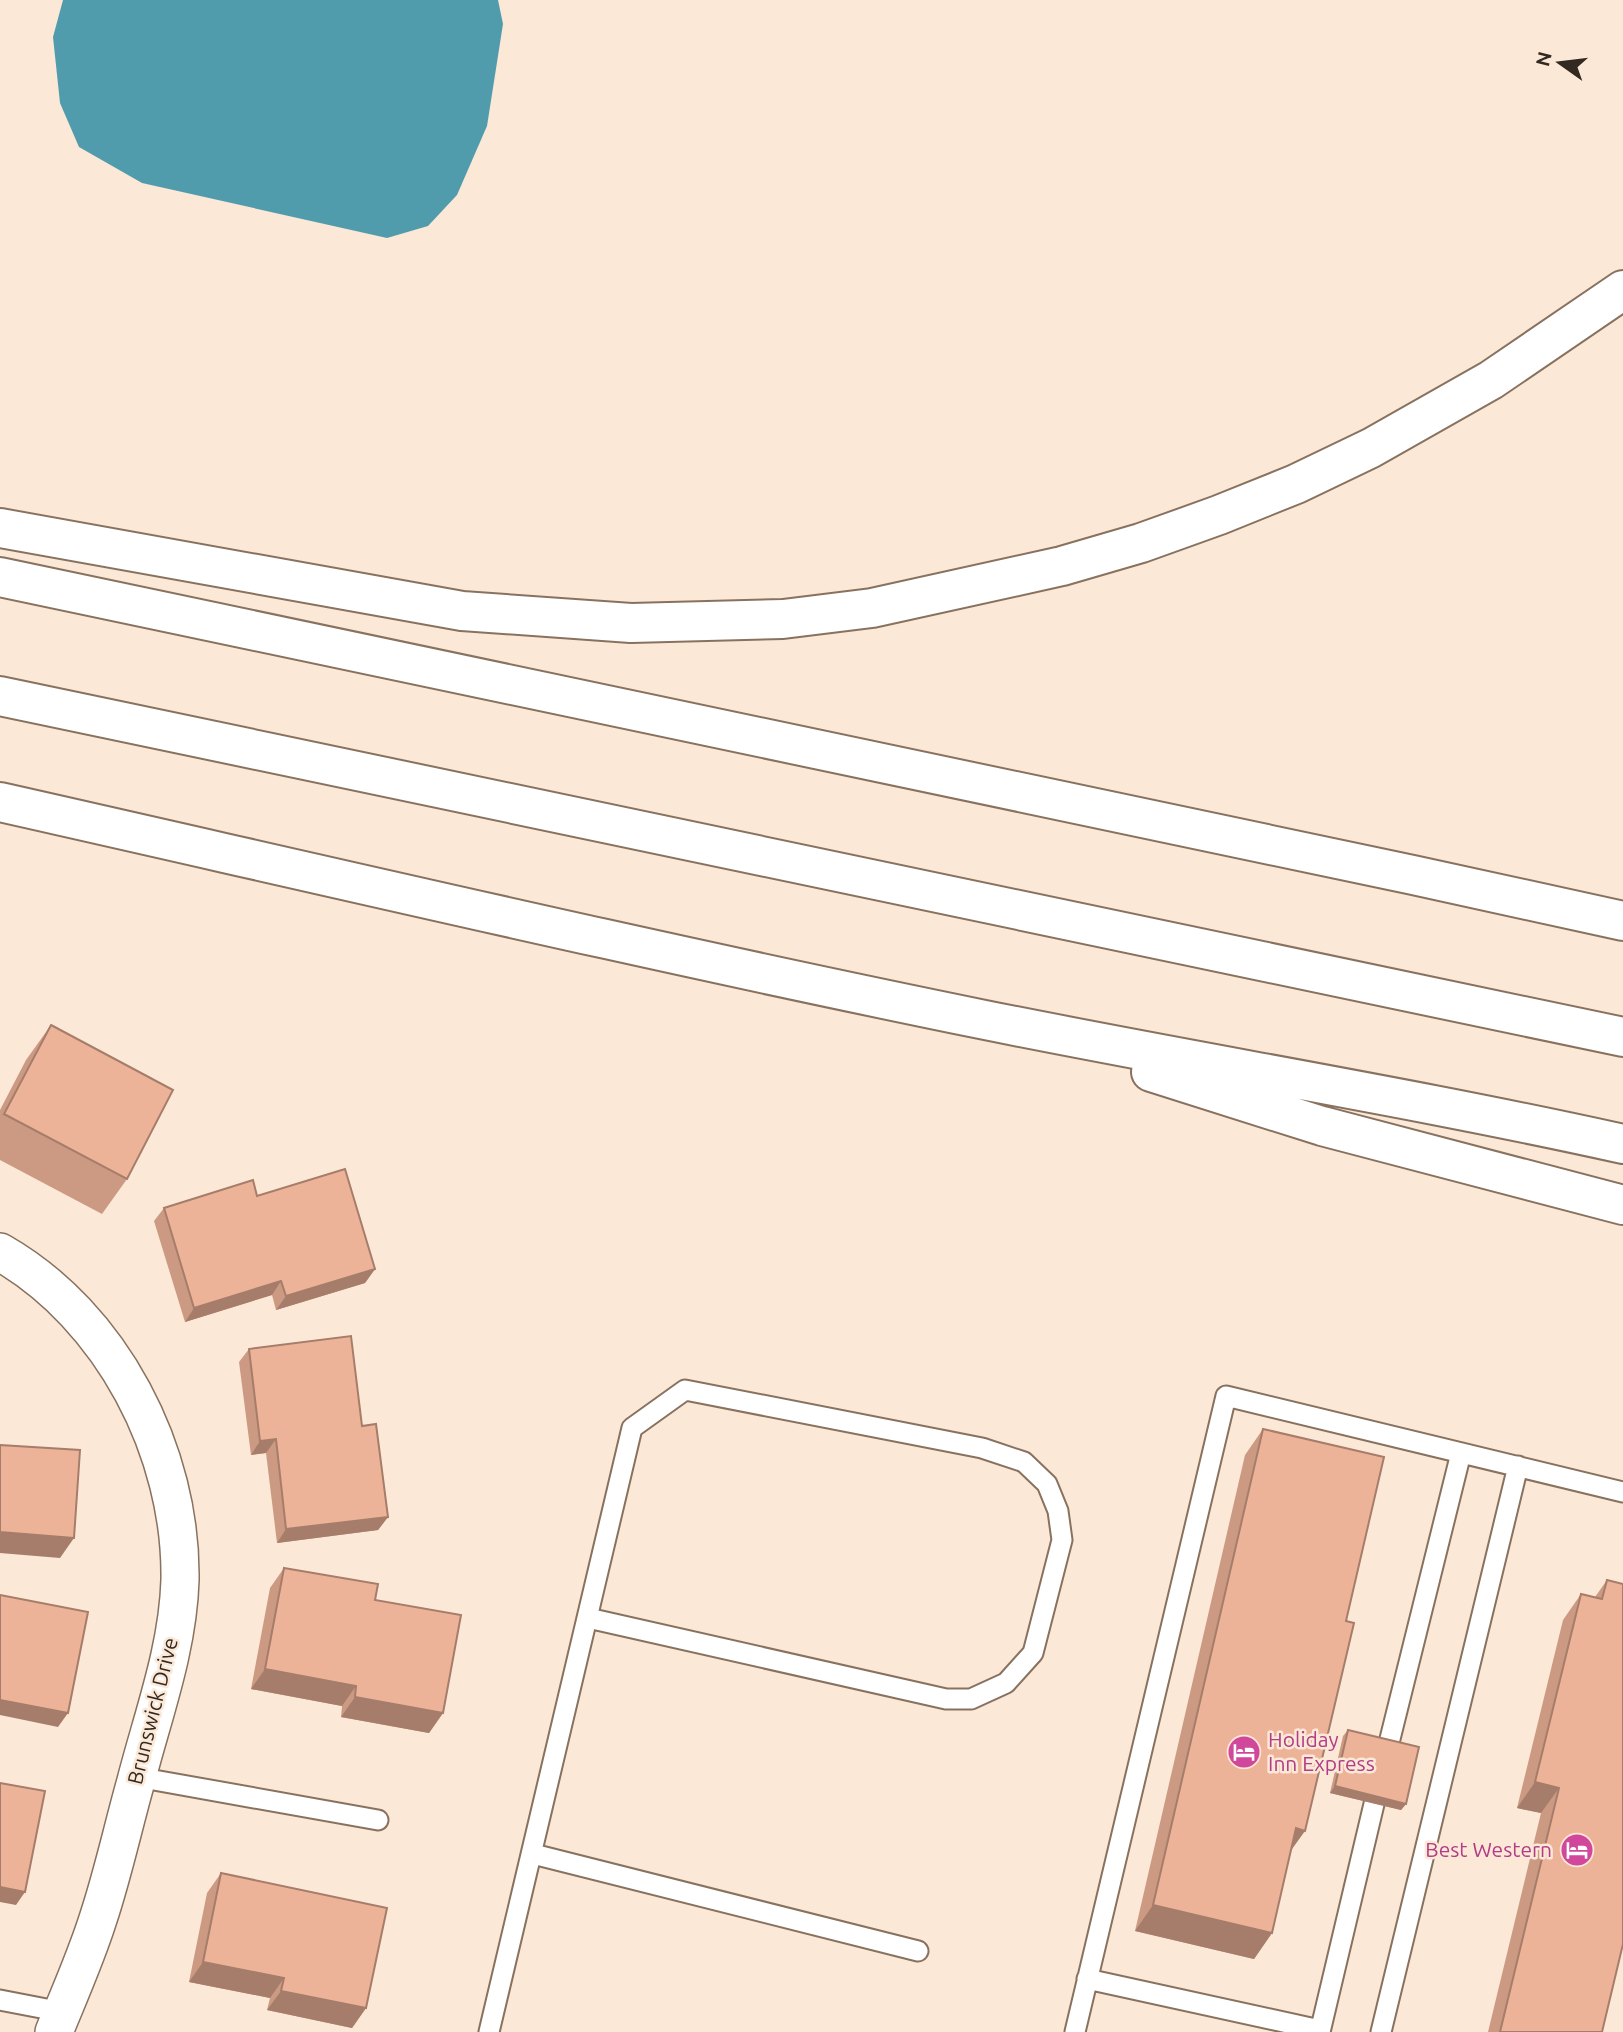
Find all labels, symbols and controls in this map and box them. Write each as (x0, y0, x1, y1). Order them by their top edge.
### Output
north arrow (1525, 28, 1595, 98)
text: N (1531, 49, 1556, 68)
street label: Brunswick Drive (122, 1635, 182, 1787)
place label: Holiday Inn Express (1268, 1727, 1375, 1775)
hotel icon: Holiday Inn Express (1225, 1733, 1263, 1771)
hotel icon: Best Western (1558, 1831, 1596, 1869)
place label: Best Western (1425, 1837, 1552, 1861)

